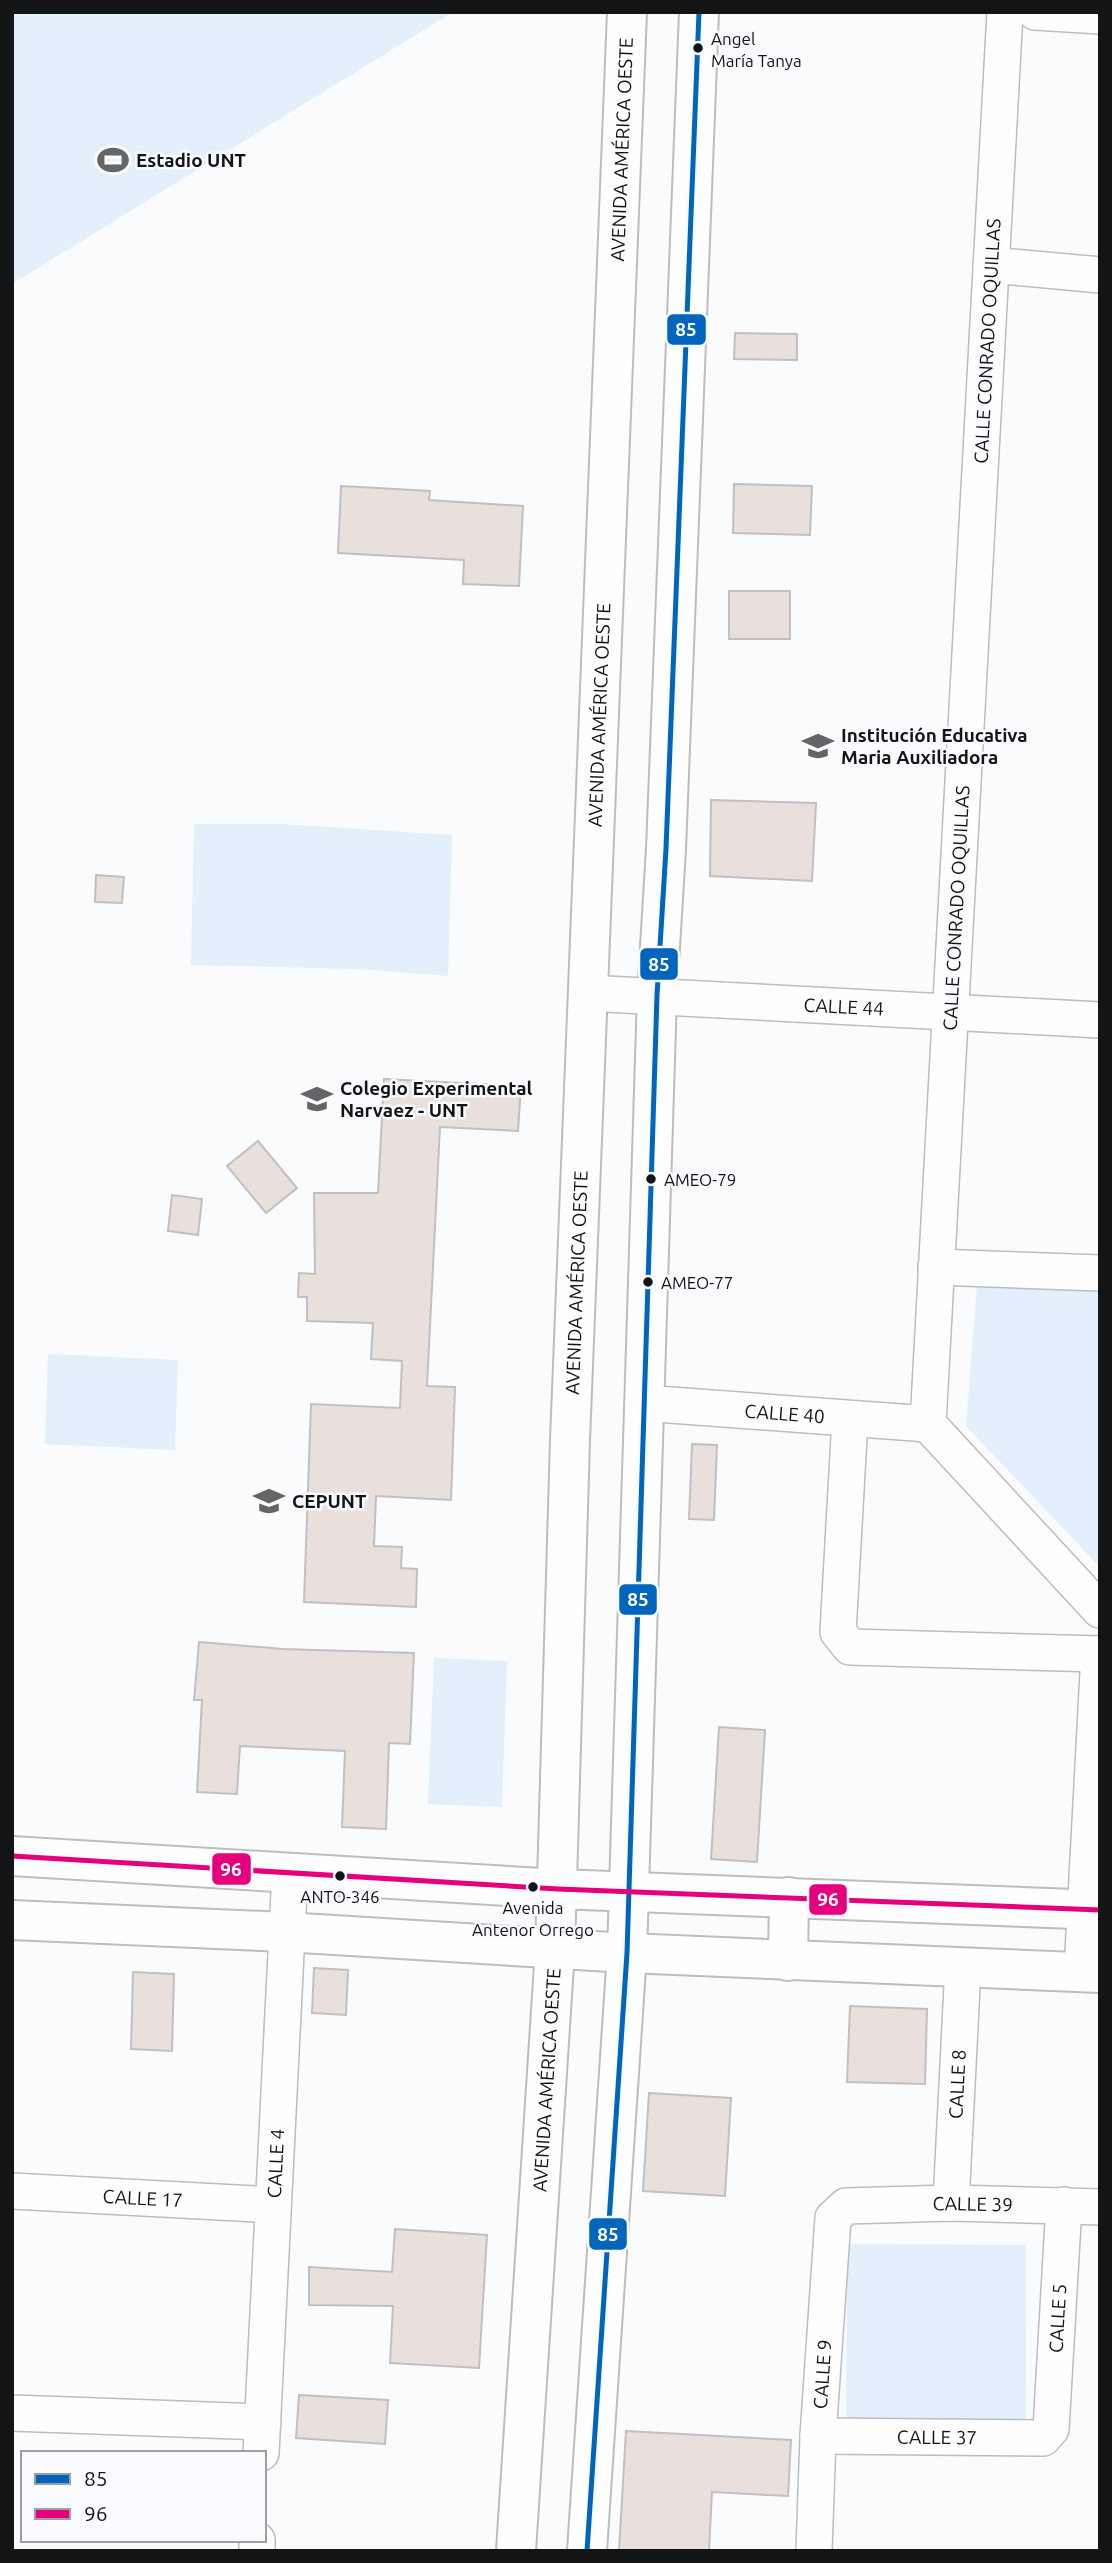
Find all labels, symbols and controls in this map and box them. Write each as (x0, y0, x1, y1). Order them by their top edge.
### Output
place label: Angel María Tanya (711, 29, 802, 70)
street label: AVENIDA AMÉRICA OESTE (606, 37, 637, 262)
marker: Angel María Tanya (691, 41, 705, 55)
sports icon: Estadio UNT (96, 143, 130, 177)
place label: Estadio UNT (136, 149, 247, 171)
street label: CALLE CONRADO OQUILLAS (970, 218, 1004, 464)
line badge: 85 (666, 313, 707, 346)
text: 85 (675, 318, 697, 340)
street label: AVENIDA AMÉRICA OESTE (583, 603, 614, 828)
place label: Institución Educativa Maria Auxiliadora (841, 724, 1028, 768)
school or university icon: Institución Educativa Maria Auxiliadora (801, 729, 835, 763)
street label: CALLE CONRADO OQUILLAS (939, 785, 973, 1031)
line badge: 85 (639, 947, 679, 981)
text: 85 (648, 953, 670, 975)
street label: CALLE 44 (803, 993, 884, 1020)
place label: Colegio Experimental Narvaez - UNT (340, 1077, 533, 1121)
school or university icon: Colegio Experimental Narvaez - UNT (300, 1082, 334, 1116)
street label: AVENIDA AMÉRICA OESTE (561, 1170, 592, 1395)
place label: AMEO-79 (664, 1170, 736, 1189)
marker: AMEO-79 (644, 1172, 658, 1186)
place label: AMEO-77 (661, 1273, 733, 1292)
marker: AMEO-77 (641, 1275, 655, 1289)
street label: CALLE 40 (744, 1400, 825, 1427)
school or university icon: CEPUNT (252, 1484, 286, 1518)
place label: CEPUNT (292, 1490, 367, 1512)
line badge: 85 (618, 1583, 658, 1616)
text: 85 (627, 1588, 649, 1610)
line badge: 96 (211, 1852, 252, 1886)
text: 96 (220, 1858, 242, 1880)
marker: ANTO-346 (333, 1869, 347, 1883)
marker: Avenida Antenor Orrego (526, 1880, 540, 1894)
line badge: 96 (808, 1883, 848, 1916)
place label: ANTO-346 (300, 1887, 380, 1906)
text: 96 (817, 1888, 839, 1910)
place label: Avenida Antenor Orrego (472, 1898, 594, 1939)
street label: AVENIDA AMÉRICA OESTE (528, 1967, 565, 2193)
street label: CALLE 8 (944, 2049, 970, 2119)
street label: CALLE 4 (263, 2128, 288, 2199)
street label: CALLE 17 (102, 2185, 183, 2211)
street label: CALLE 39 (932, 2192, 1013, 2216)
line badge: 85 (588, 2217, 628, 2251)
text: 85 (597, 2223, 619, 2245)
street label: CALLE 5 (1044, 2283, 1070, 2354)
street label: CALLE 9 (809, 2339, 836, 2410)
street label: CALLE 37 (897, 2426, 977, 2448)
legend (21, 2451, 266, 2542)
text: 85 (84, 2466, 108, 2490)
text: 96 (84, 2501, 108, 2525)

